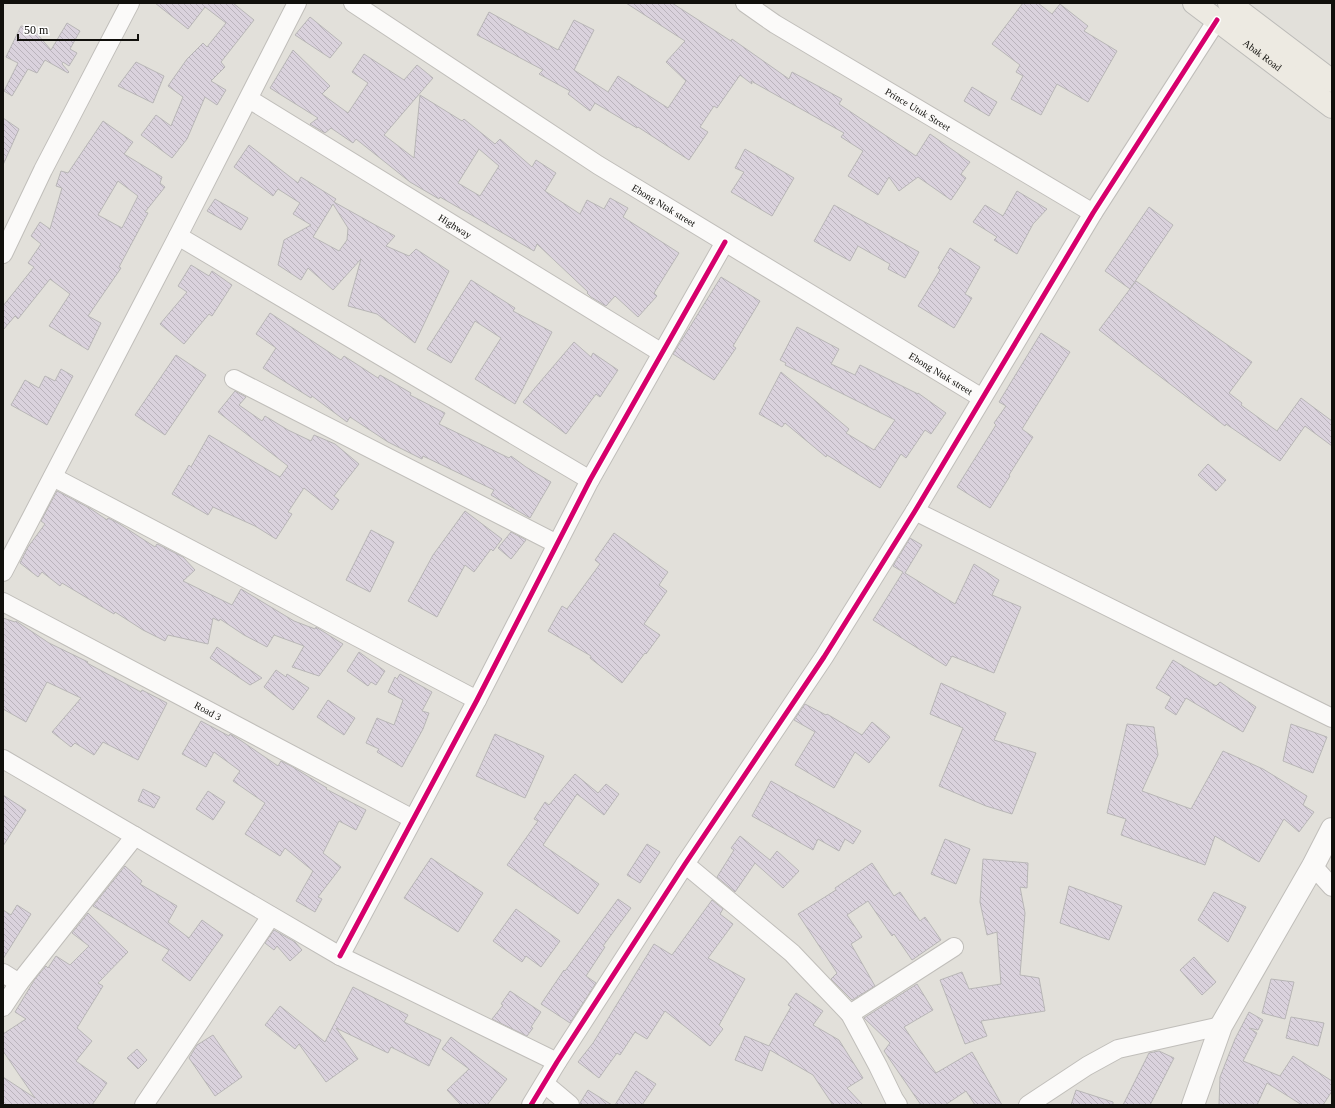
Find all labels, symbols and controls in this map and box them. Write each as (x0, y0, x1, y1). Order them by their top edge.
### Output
scale bar (18, 16, 138, 42)
text: 50 m (24, 23, 49, 37)
street label: Abak Road (1241, 37, 1284, 73)
street label: Prince Utuk Street (883, 86, 953, 133)
street label: Ebong Ntak street (630, 182, 698, 229)
street label: Highway (436, 212, 473, 241)
street label: Ebong Ntak street (907, 350, 975, 397)
street label: Road 3 (193, 699, 223, 723)

